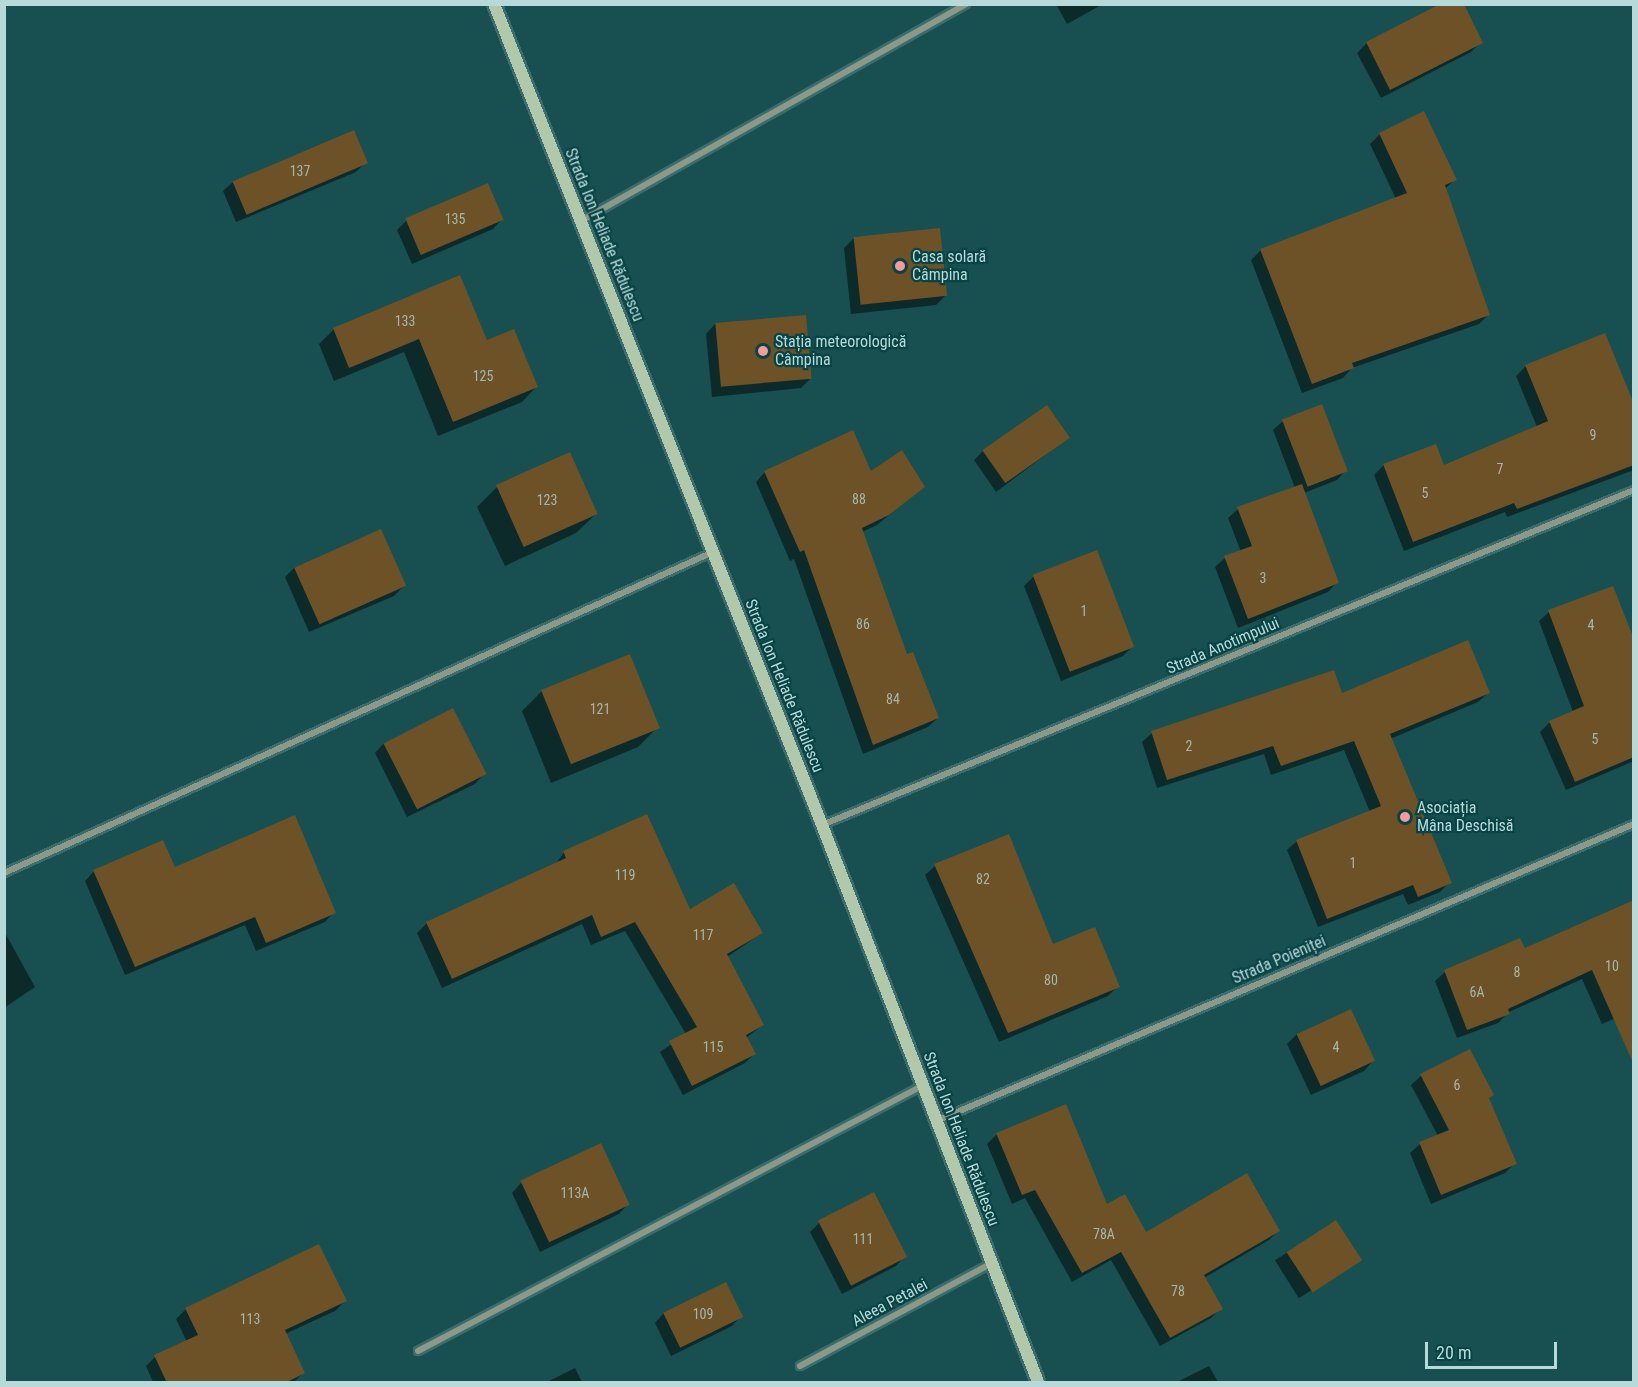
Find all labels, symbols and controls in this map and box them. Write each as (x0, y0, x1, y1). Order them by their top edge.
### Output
street label: Strada Ion Heliade Rădulescu (560, 146, 648, 324)
house number: 137 (290, 163, 310, 179)
house number: 135 (445, 211, 465, 227)
place label: Casa solară Câmpina (912, 247, 986, 285)
marker: Casa solară Câmpina (893, 259, 907, 273)
house number: 133 (395, 313, 415, 329)
place label: Stația meteorologică Câmpina (775, 332, 906, 370)
marker: Stația meteorologică Câmpina (756, 344, 770, 358)
house number: 125 (473, 368, 493, 384)
house number: 9 (1590, 427, 1596, 443)
house number: 7 (1497, 461, 1503, 477)
house number: 5 (1422, 485, 1428, 501)
house number: 88 (852, 491, 866, 507)
house number: 123 (537, 492, 557, 508)
house number: 3 (1260, 570, 1266, 586)
street label: Strada Ion Heliade Rădulescu (740, 597, 828, 775)
house number: 1 (1081, 603, 1087, 619)
street label: Strada Anotimpului (1164, 614, 1282, 678)
house number: 86 (856, 616, 870, 632)
house number: 4 (1588, 617, 1594, 633)
house number: 84 (886, 691, 900, 707)
house number: 121 (590, 701, 610, 717)
house number: 5 (1592, 731, 1598, 747)
house number: 2 (1186, 738, 1192, 754)
place label: Asociația Mâna Deschisă (1417, 798, 1514, 836)
marker: Asociația Mâna Deschisă (1398, 810, 1412, 824)
house number: 1 (1350, 855, 1356, 871)
house number: 119 (615, 867, 635, 883)
house number: 82 (976, 871, 990, 887)
house number: 117 (693, 927, 713, 943)
street label: Strada Poieniței (1229, 932, 1329, 988)
house number: 10 (1605, 958, 1619, 974)
house number: 8 (1514, 964, 1520, 980)
house number: 80 (1044, 972, 1058, 988)
house number: 6A (1470, 984, 1484, 1000)
house number: 115 (703, 1039, 723, 1055)
house number: 4 (1333, 1039, 1339, 1055)
street label: Strada Ion Heliade Rădulescu (919, 1049, 1003, 1229)
house number: 6 (1454, 1077, 1460, 1093)
house number: 113A (561, 1185, 589, 1201)
house number: 78A (1093, 1226, 1115, 1242)
house number: 111 (853, 1231, 873, 1247)
street label: Aleea Petalei (849, 1275, 931, 1331)
house number: 78 (1171, 1283, 1185, 1299)
house number: 109 (693, 1306, 713, 1322)
house number: 113 (240, 1311, 260, 1327)
scale bar (1428, 1330, 1560, 1368)
text: 20 m (1436, 1342, 1471, 1363)

